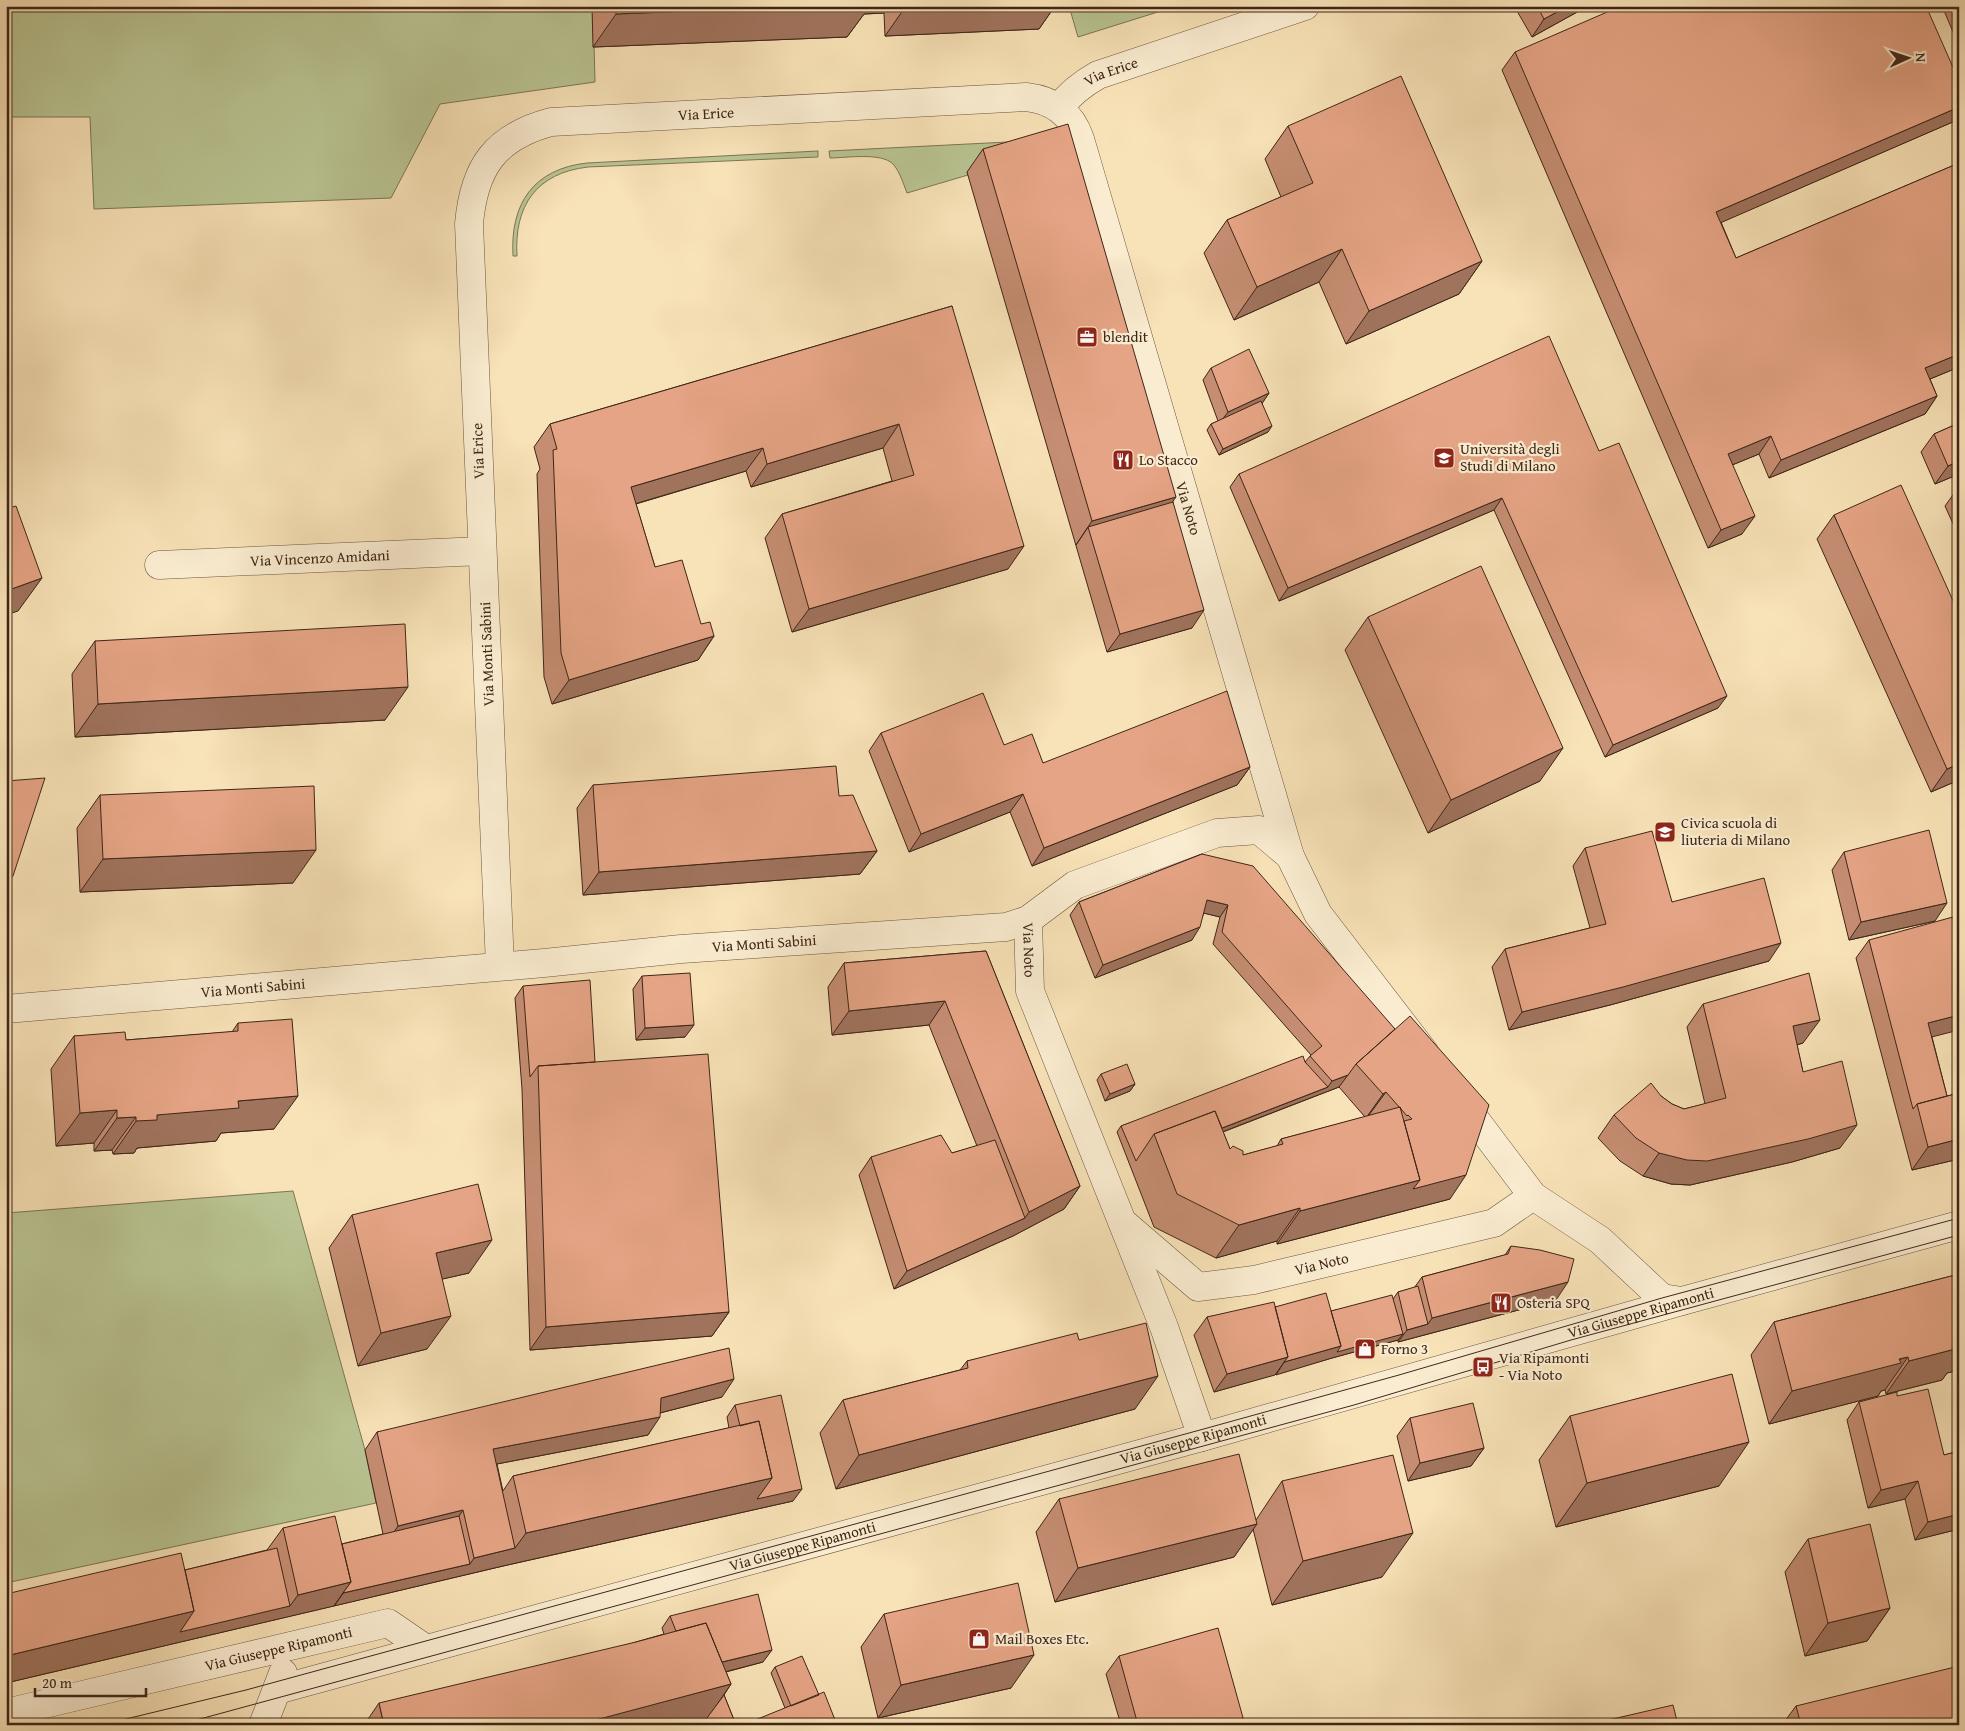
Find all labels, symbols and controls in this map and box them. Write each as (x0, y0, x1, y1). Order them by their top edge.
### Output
north arrow (1882, 32, 1932, 82)
street label: Via Erice (1080, 51, 1141, 91)
text: N (1911, 52, 1931, 63)
street label: Via Erice (677, 101, 735, 125)
office icon: blendit (1075, 325, 1099, 349)
place label: blendit (1103, 326, 1149, 347)
street label: Via Erice (466, 423, 489, 479)
place label: Università degli Studi di Milano (1460, 438, 1560, 476)
school or university icon: Università degli Studi di Milano (1432, 446, 1456, 470)
restaurant icon: Lo Stacco (1111, 448, 1135, 472)
place label: Lo Stacco (1139, 449, 1198, 470)
street label: Via Noto (1171, 479, 1207, 538)
street label: Via Vincenzo Amidani (249, 544, 390, 571)
street label: Via Monti Sabini (474, 601, 499, 707)
place label: Civica scuola di liuteria di Milano (1681, 812, 1790, 850)
school or university icon: Civica scuola di liuteria di Milano (1653, 820, 1677, 844)
street label: Via Noto (1018, 922, 1041, 978)
street label: Via Monti Sabini (711, 929, 817, 957)
street label: Via Monti Sabini (200, 972, 306, 1002)
street label: Via Noto (1292, 1247, 1351, 1280)
street label: Via Giuseppe Ripamonti (1565, 1282, 1716, 1343)
restaurant icon: Osteria SPQ (1489, 1291, 1513, 1315)
place label: Osteria SPQ (1517, 1292, 1591, 1313)
shop icon: Forno 3 (1353, 1337, 1377, 1361)
place label: Forno 3 (1381, 1338, 1428, 1359)
place label: Via Ripamonti - Via Noto (1499, 1347, 1589, 1385)
bus stop icon: Via Ripamonti - Via Noto (1471, 1355, 1495, 1379)
street label: Via Giuseppe Ripamonti (1118, 1408, 1269, 1469)
street label: Via Giuseppe Ripamonti (727, 1516, 878, 1576)
street label: Via Giuseppe Ripamonti (202, 1621, 354, 1676)
shop icon: Mail Boxes Etc. (967, 1627, 991, 1651)
place label: Mail Boxes Etc. (995, 1628, 1089, 1649)
scale bar (35, 1666, 146, 1698)
text: 20 m (42, 1672, 73, 1693)

